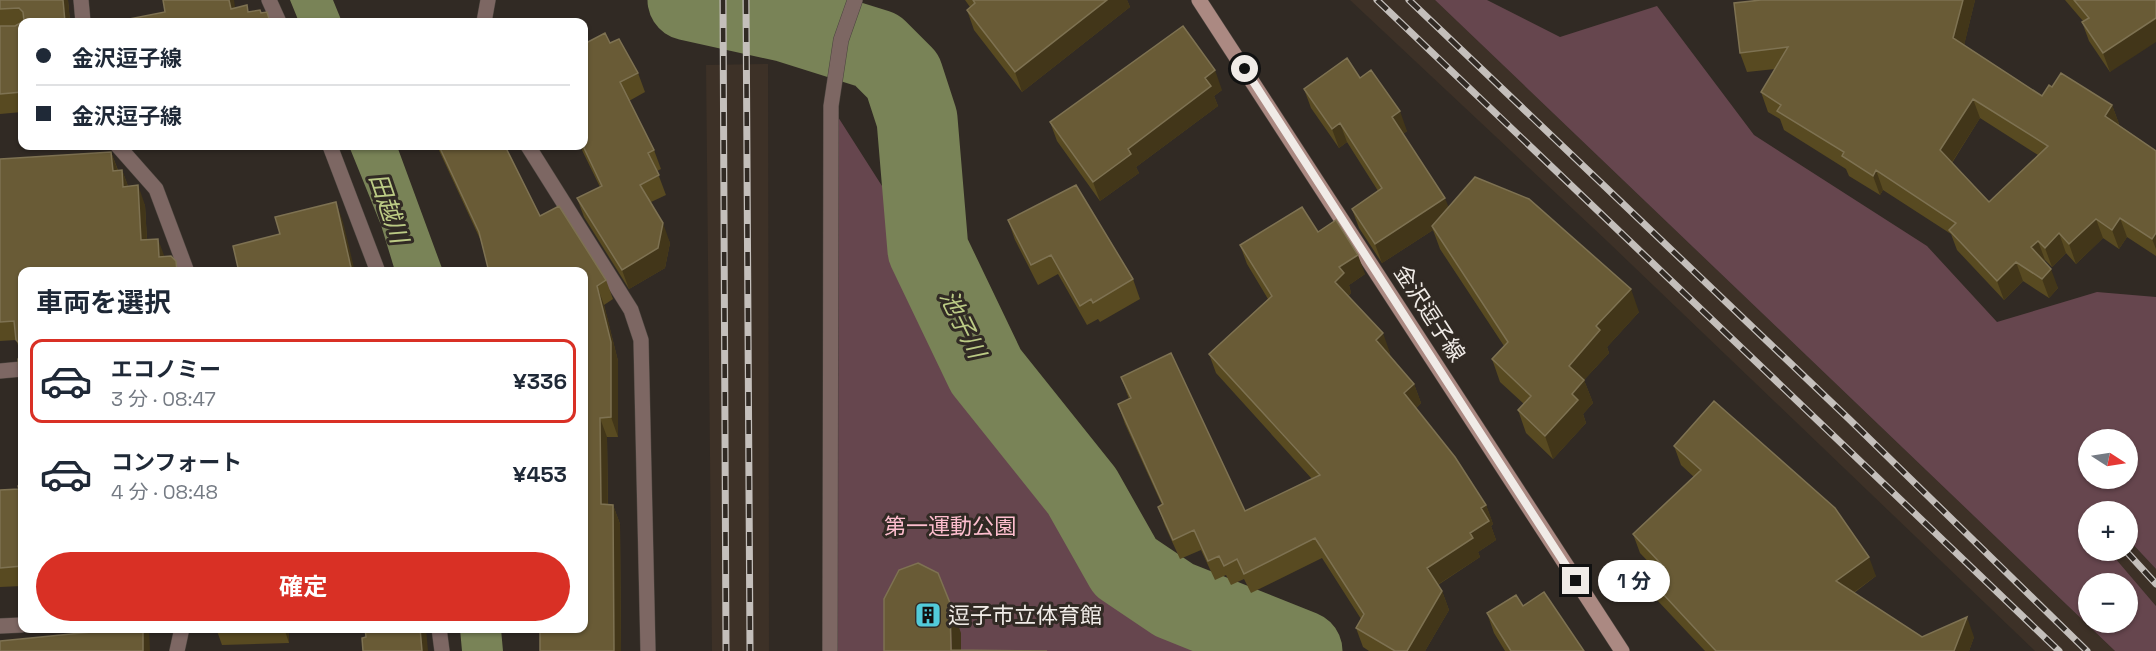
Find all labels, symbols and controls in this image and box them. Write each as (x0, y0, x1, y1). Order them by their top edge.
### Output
text: 金沢逗子線 (72, 44, 182, 72)
route start (1231, 55, 1258, 82)
text: 金沢逗子線 (72, 102, 182, 130)
water label: 田越川 (363, 169, 416, 250)
street label: 金沢逗子線 (1388, 259, 1472, 367)
text: 車両を選択 (36, 285, 171, 320)
water label: 池子川 (933, 285, 994, 366)
icon: car (39, 354, 93, 408)
text: エコノミー (111, 355, 221, 383)
text: ¥336 (513, 367, 567, 395)
text: 3 分 · 08:47 (111, 386, 216, 412)
north arrow (2078, 429, 2138, 489)
map controls (2078, 429, 2138, 633)
icon: car (39, 447, 93, 501)
text: コンフォート (111, 448, 242, 476)
text: ¥453 (513, 460, 567, 488)
text: 4 分 · 08:48 (111, 479, 218, 505)
button: + (2078, 501, 2138, 561)
park label: 第一運動公園 (884, 512, 1016, 540)
button: 確定 (36, 552, 570, 621)
callout: 1 分 (1597, 560, 1669, 602)
route end (1562, 567, 1589, 594)
text: 1 分 (1617, 568, 1651, 594)
button: − (2078, 573, 2138, 633)
building icon: 逗子市立体育館 (913, 600, 943, 630)
place label: 逗子市立体育館 (948, 601, 1102, 629)

